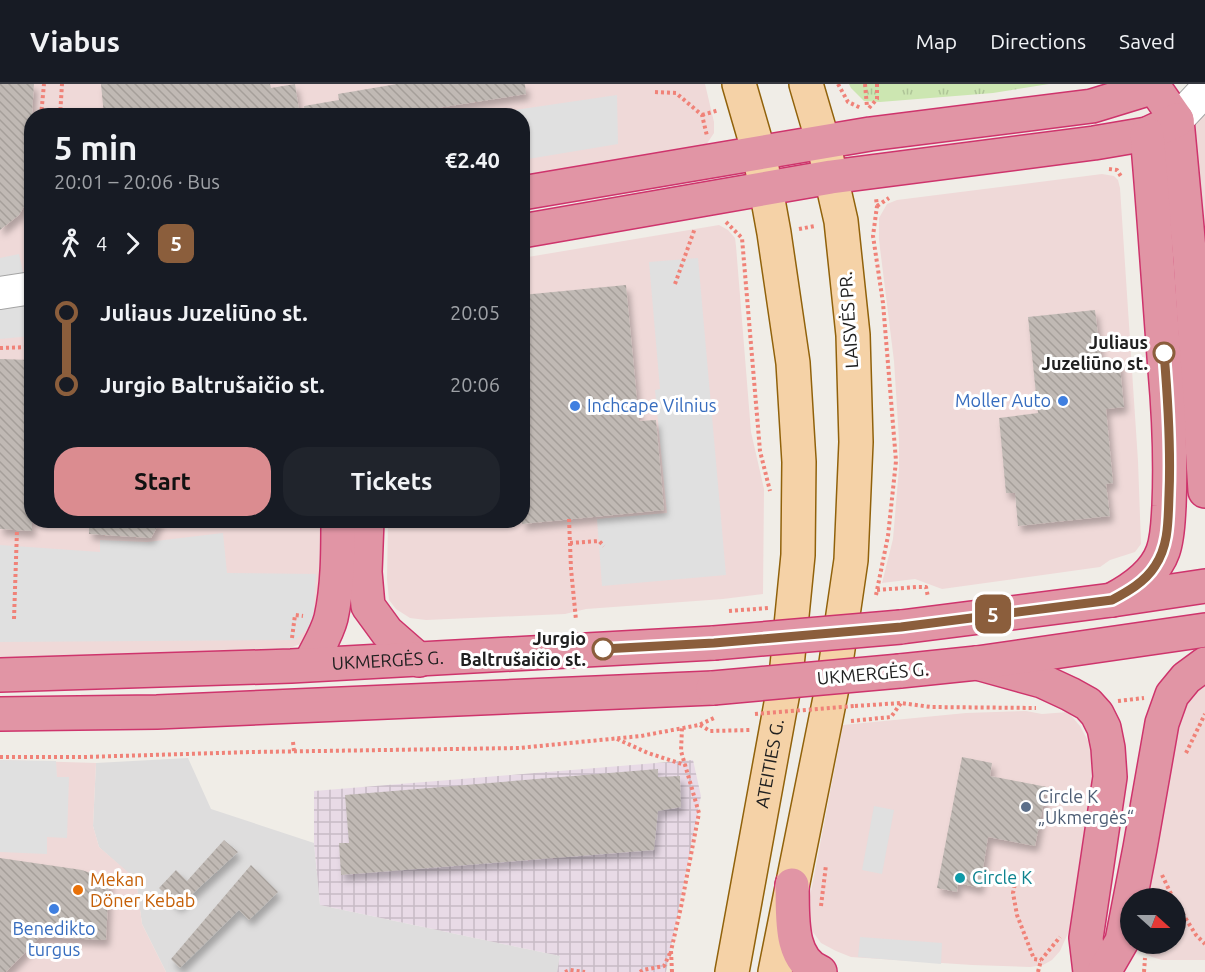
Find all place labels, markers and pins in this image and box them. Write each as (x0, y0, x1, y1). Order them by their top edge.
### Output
place label: Juliaus Juzeliūno st. (1042, 332, 1148, 373)
marker: Juliaus Juzeliūno st. (1153, 342, 1175, 364)
place label: Moller Auto (955, 390, 1051, 410)
marker: Moller Auto (1056, 394, 1070, 408)
place label: Inchcape Vilnius (587, 395, 717, 415)
marker: Inchcape Vilnius (568, 399, 582, 413)
place label: Jurgio Baltrušaičio st. (460, 628, 586, 669)
marker: Jurgio Baltrušaičio st. (592, 638, 614, 660)
place label: Circle K „Ukmergės“ (1038, 786, 1134, 827)
marker: Circle K „Ukmergės“ (1019, 800, 1033, 814)
place label: Circle K (972, 867, 1032, 887)
place label: Mekan Döner Kebab (90, 869, 195, 910)
marker: Circle K (953, 871, 967, 885)
marker: Mekan Döner Kebab (71, 883, 85, 897)
marker: Benedikto turgus (47, 902, 61, 916)
place label: Benedikto turgus (12, 918, 96, 959)

